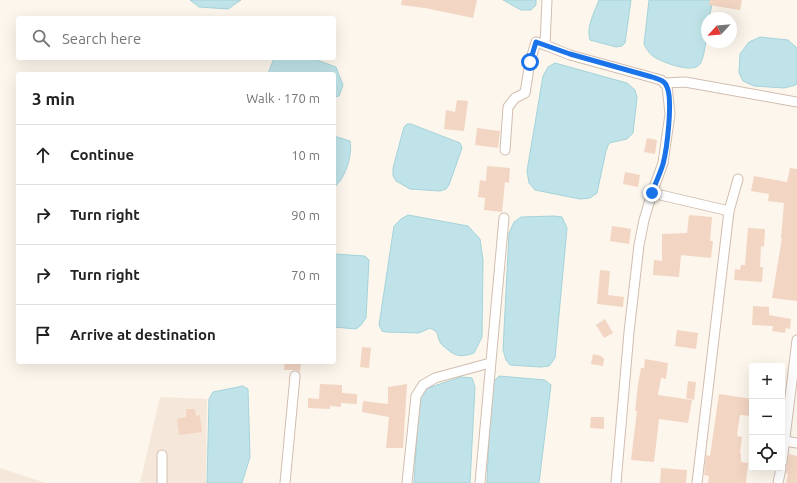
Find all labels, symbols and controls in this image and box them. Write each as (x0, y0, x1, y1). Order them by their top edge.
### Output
north arrow (701, 12, 737, 48)
search box (16, 16, 336, 60)
icon: search (30, 27, 52, 49)
text: Search here (62, 30, 141, 47)
route start (521, 53, 539, 71)
text: 3 min (32, 89, 75, 108)
text: Walk · 170 m (246, 91, 320, 105)
icon: ahead (32, 144, 54, 166)
text: Continue (70, 146, 134, 163)
text: 10 m (291, 148, 320, 162)
route end (643, 184, 661, 202)
icon: right (32, 204, 54, 226)
text: Turn right (70, 206, 140, 223)
text: 90 m (291, 208, 320, 222)
icon: right (32, 264, 54, 286)
text: Turn right (70, 266, 140, 283)
text: 70 m (291, 268, 320, 282)
icon: arrive (32, 324, 54, 346)
text: Arrive at destination (70, 326, 216, 343)
map controls (749, 363, 785, 471)
button: + (749, 363, 785, 399)
button: − (749, 399, 785, 435)
button: locate (749, 435, 785, 471)

